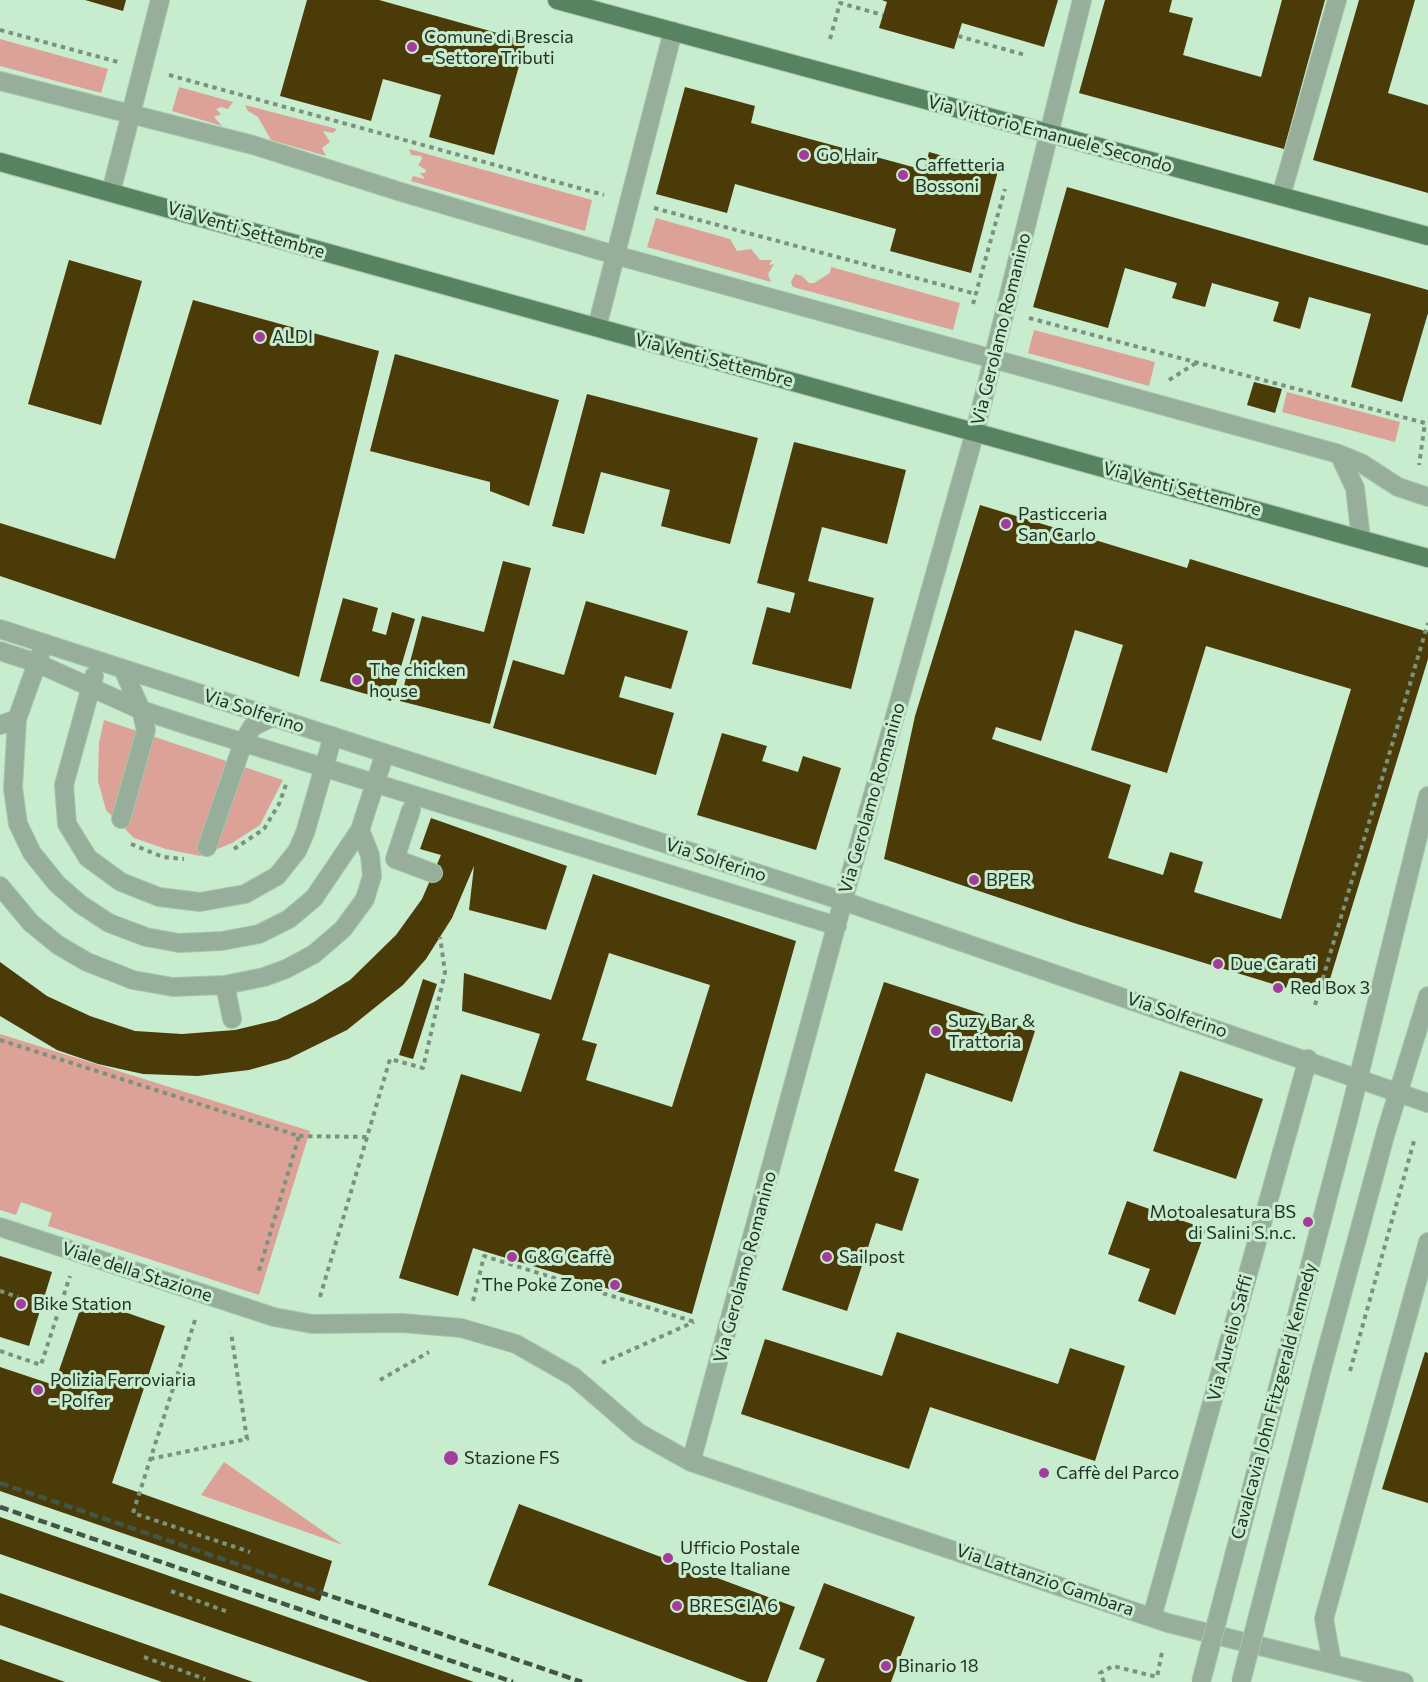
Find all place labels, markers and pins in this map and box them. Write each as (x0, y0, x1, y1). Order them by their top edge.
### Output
place label: Comune di Brescia - Settore Tributi (424, 26, 574, 68)
marker: Comune di Brescia - Settore Tributi (405, 40, 419, 54)
place label: Go Hair (816, 144, 878, 166)
marker: Go Hair (797, 148, 811, 162)
place label: Caffetteria Bossoni (915, 154, 1005, 196)
marker: Caffetteria Bossoni (896, 168, 910, 182)
place label: ALDI (272, 326, 313, 348)
marker: ALDI (253, 330, 267, 344)
place label: Pasticceria San Carlo (1018, 503, 1107, 546)
marker: Pasticceria San Carlo (999, 517, 1013, 531)
place label: The chicken house (369, 659, 466, 702)
marker: The chicken house (350, 673, 364, 687)
place label: BPER (986, 869, 1032, 891)
marker: BPER (967, 873, 981, 887)
place label: Due Carati (1230, 953, 1316, 975)
marker: Due Carati (1211, 957, 1225, 971)
place label: Red Box 3 (1290, 977, 1370, 999)
marker: Red Box 3 (1271, 981, 1285, 995)
place label: Suzy Bar & Trattoria (948, 1010, 1035, 1052)
marker: Suzy Bar & Trattoria (929, 1024, 943, 1038)
place label: Motoalesatura BS di Salini S.n.c. (1150, 1201, 1296, 1244)
marker: Motoalesatura BS di Salini S.n.c. (1301, 1215, 1315, 1229)
place label: G&G Caffè (524, 1246, 612, 1268)
place label: Sailpost (839, 1246, 905, 1268)
marker: G&G Caffè (505, 1250, 519, 1264)
marker: Sailpost (820, 1250, 834, 1264)
place label: The Poke Zone (482, 1274, 603, 1296)
marker: The Poke Zone (608, 1278, 622, 1292)
place label: Bike Station (33, 1293, 132, 1315)
marker: Bike Station (14, 1297, 28, 1311)
place label: Polizia Ferroviaria - Polfer (50, 1369, 196, 1412)
marker: Polizia Ferroviaria - Polfer (31, 1383, 45, 1397)
place label: Stazione FS (464, 1447, 560, 1469)
marker: Stazione FS (442, 1449, 460, 1467)
place label: Caffè del Parco (1056, 1462, 1179, 1484)
marker: Caffè del Parco (1037, 1466, 1051, 1480)
place label: Ufficio Postale Poste Italiane (680, 1537, 800, 1580)
marker: Ufficio Postale Poste Italiane (661, 1551, 675, 1565)
place label: BRESCIA 6 (689, 1595, 778, 1617)
marker: BRESCIA 6 (670, 1599, 684, 1613)
place label: Binario 18 (898, 1655, 979, 1677)
marker: Binario 18 (879, 1659, 893, 1673)

